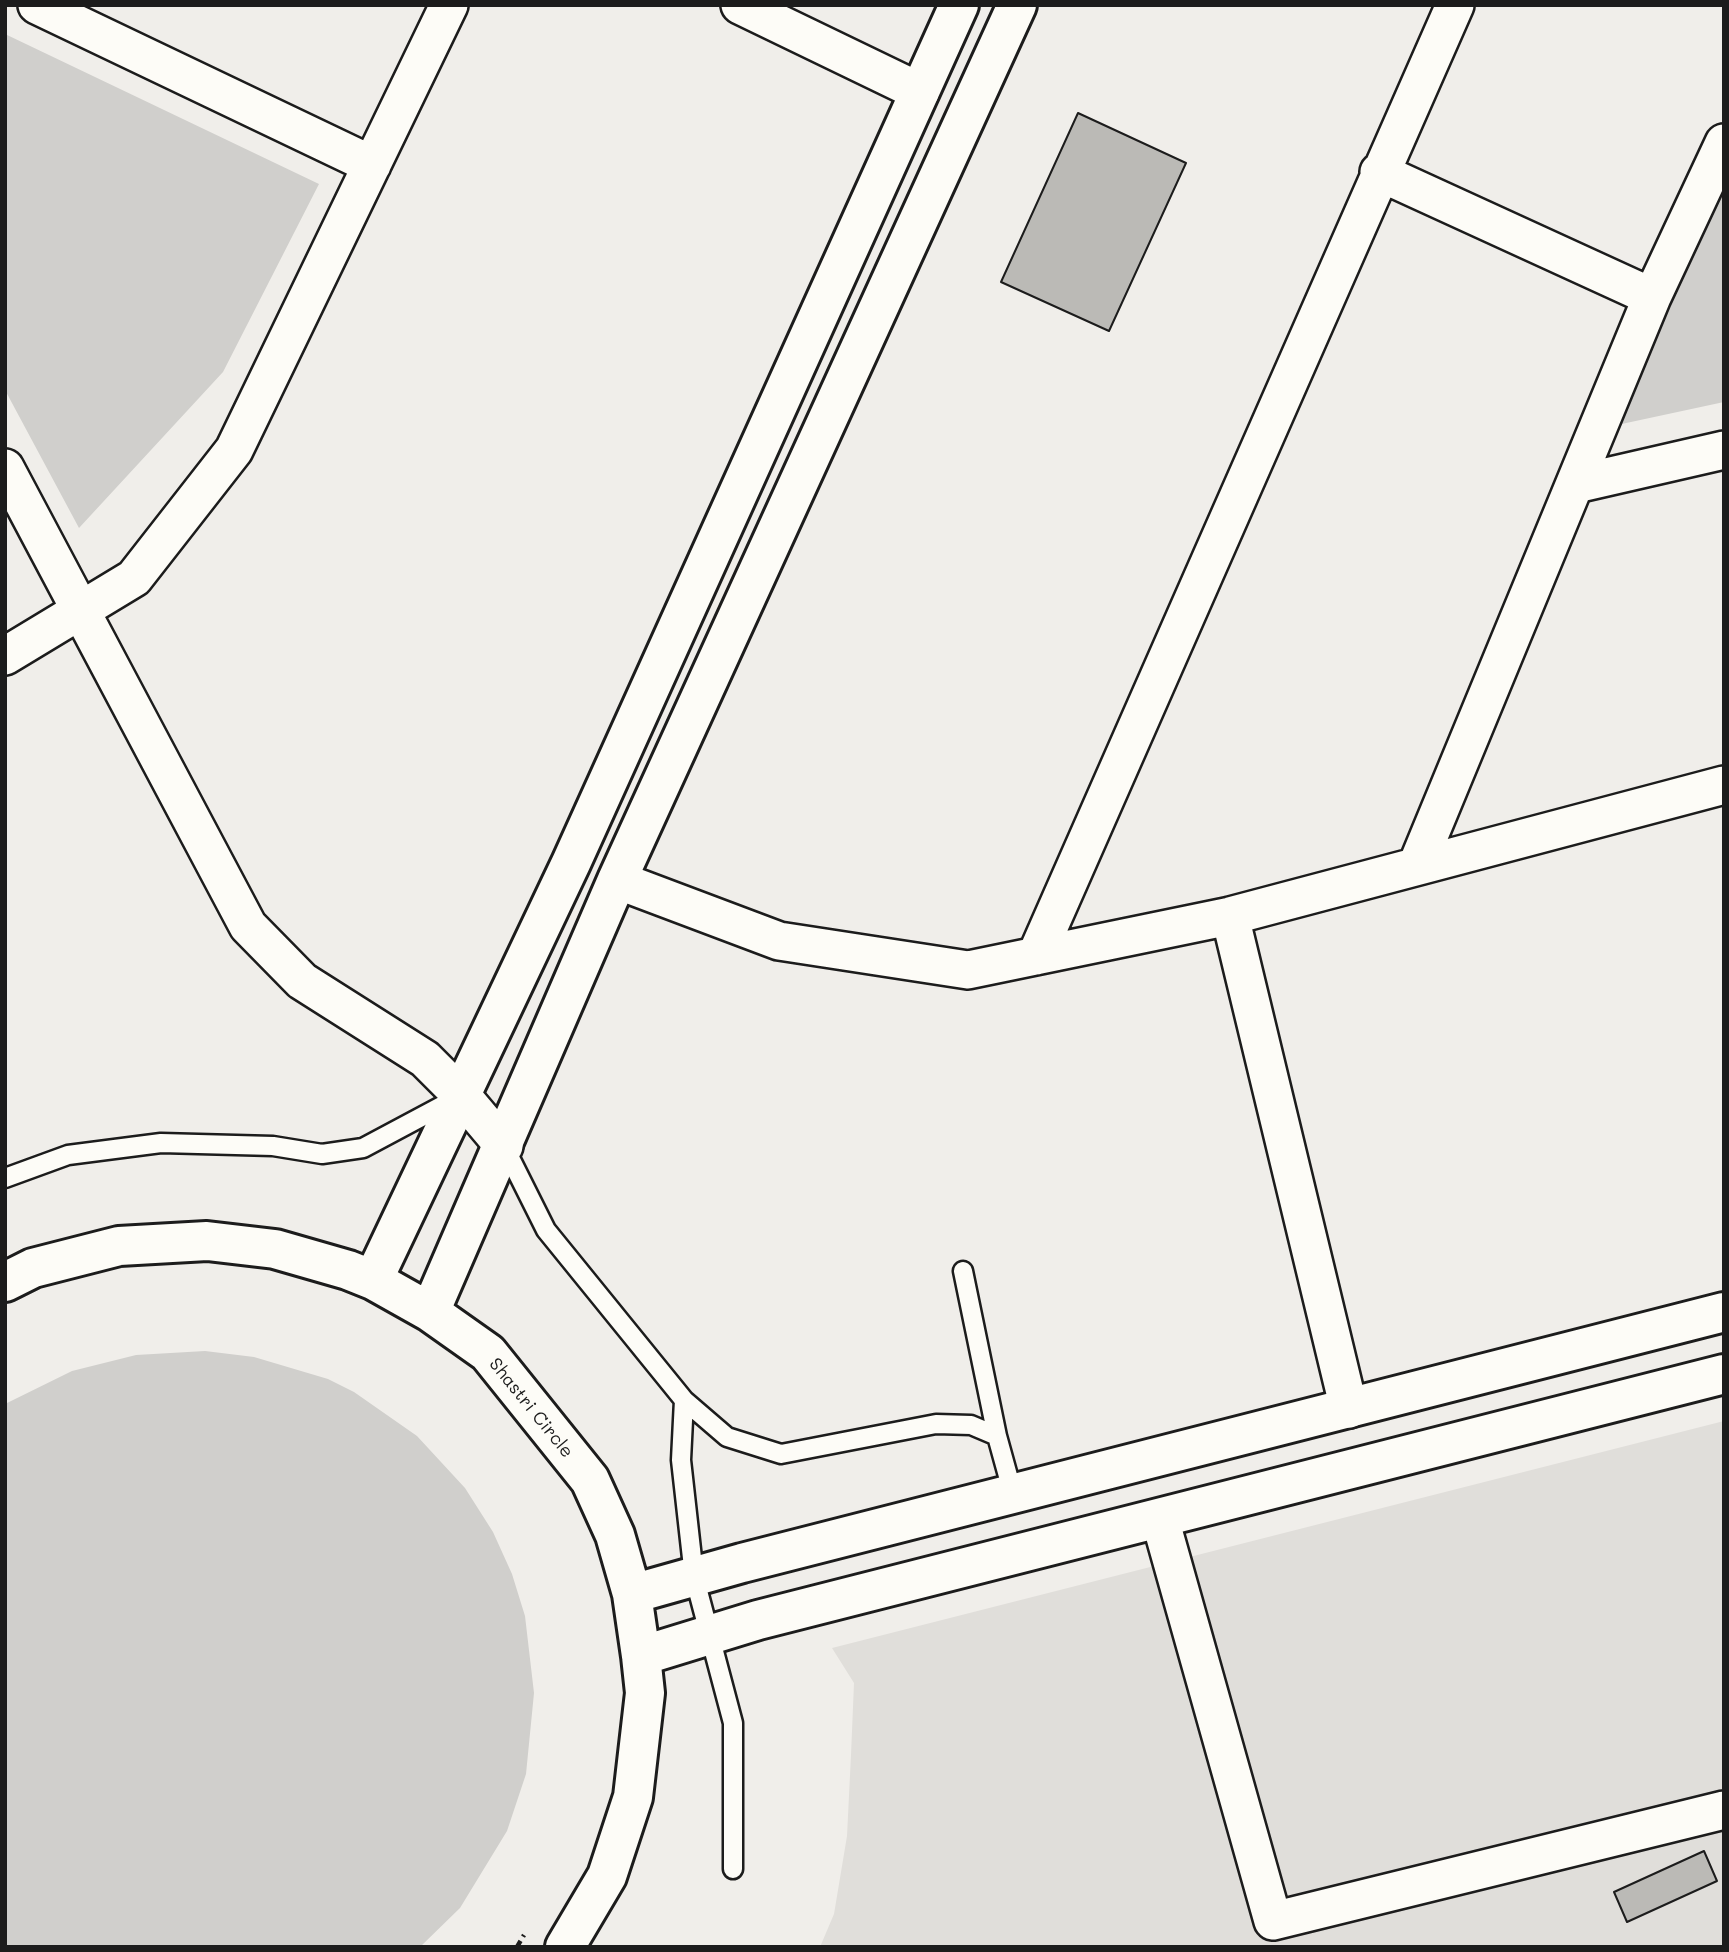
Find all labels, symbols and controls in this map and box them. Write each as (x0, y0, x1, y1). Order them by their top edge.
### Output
street label: Shastri Circle (484, 1354, 578, 1462)

